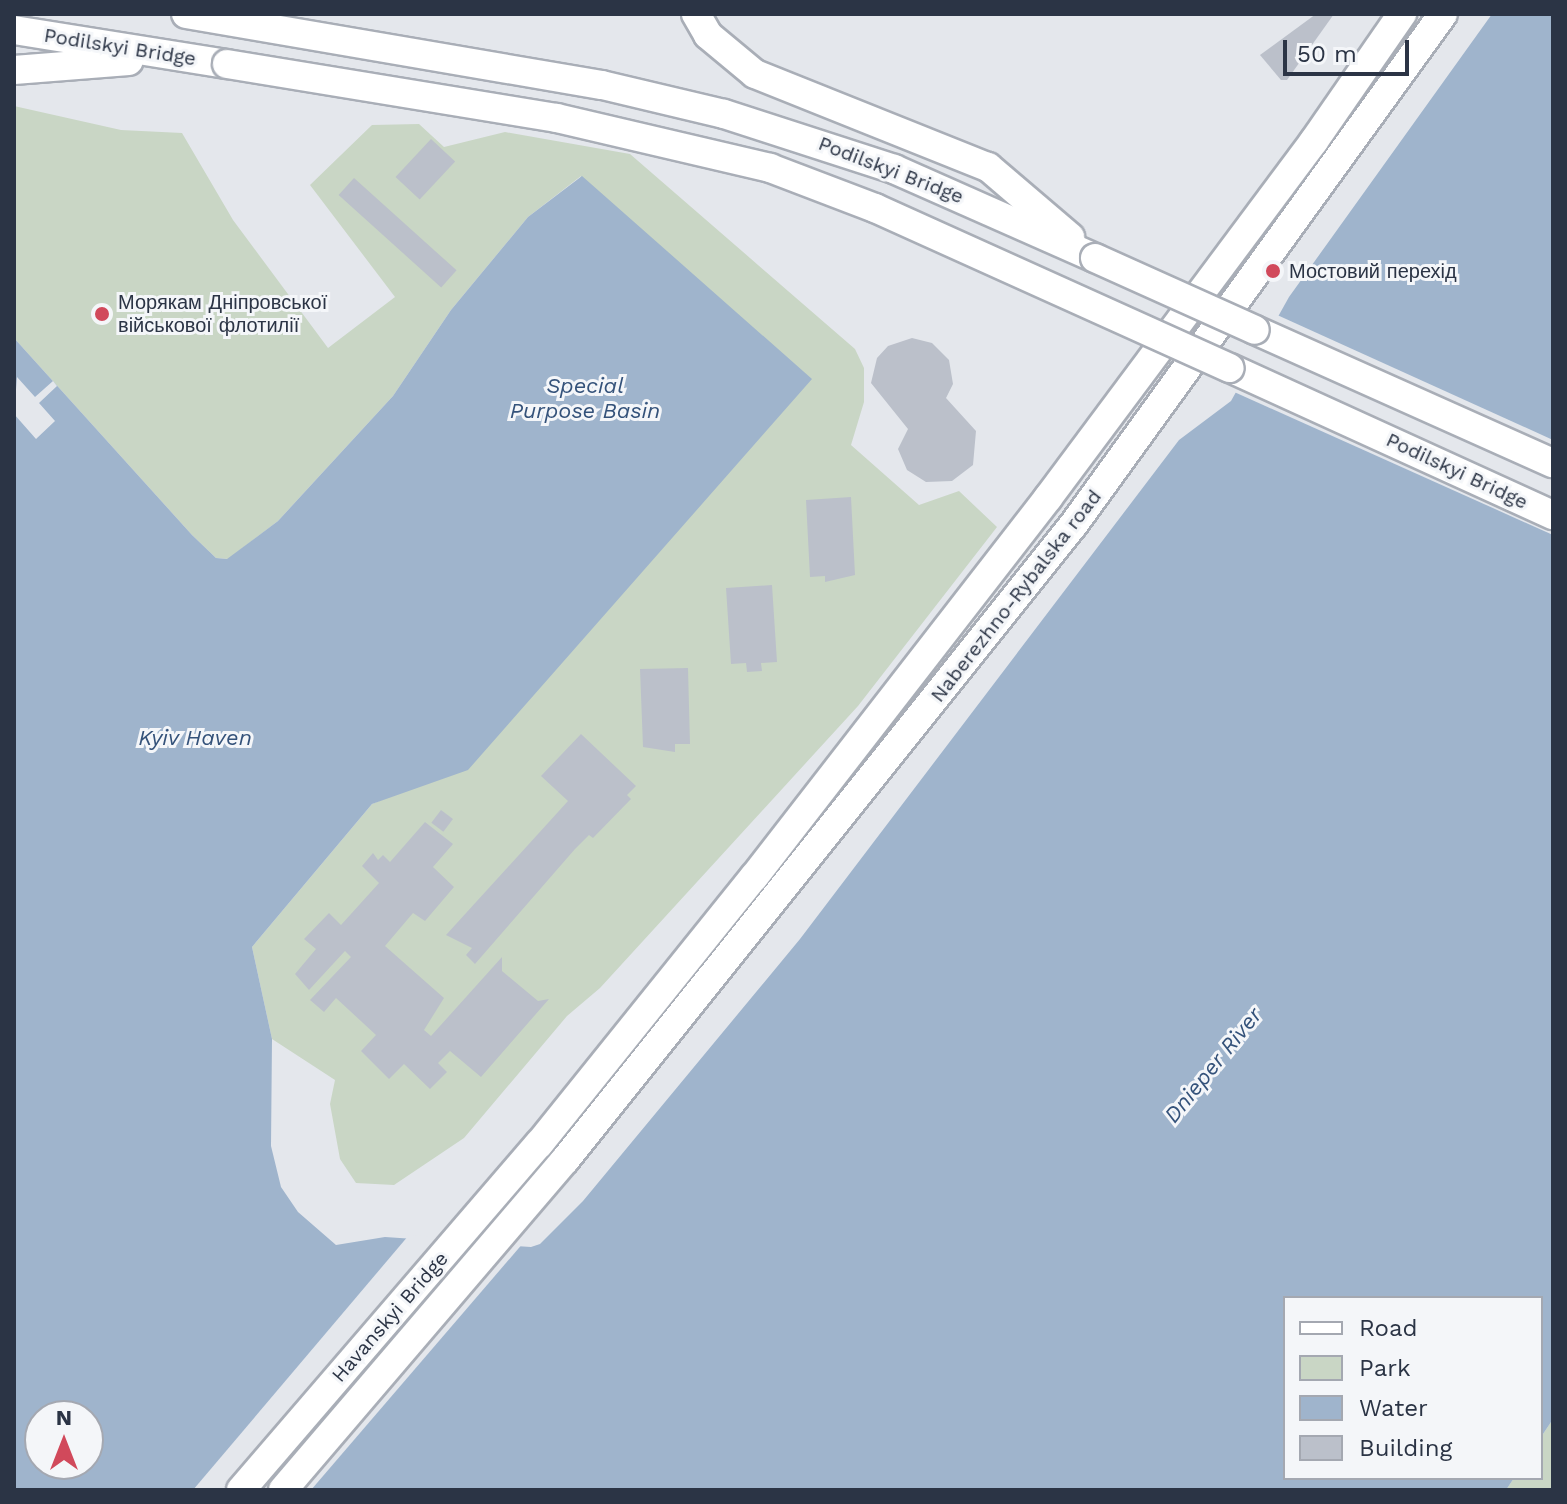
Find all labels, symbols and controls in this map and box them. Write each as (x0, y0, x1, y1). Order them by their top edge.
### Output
street label: Podilskyi Bridge (42, 23, 198, 71)
scale bar (1287, 24, 1413, 74)
text: 50 m (1297, 40, 1357, 68)
street label: Podilskyi Bridge (815, 131, 967, 209)
place label: Мостовий перехід (1289, 259, 1457, 283)
marker: Мостовий перехід (1264, 262, 1282, 280)
place label: Морякам Дніпровської військової флотилії (118, 290, 327, 337)
marker: Морякам Дніпровської військової флотилії (93, 305, 111, 323)
water label: Special Purpose Basin (510, 372, 660, 424)
street label: Podilskyi Bridge (1382, 428, 1532, 514)
street label: Naberezhno-Rybalska road (925, 485, 1107, 707)
water label: Kyiv Haven (138, 725, 252, 751)
water label: Dnieper River (1158, 1002, 1268, 1128)
street label: Havanskyi Bridge (327, 1247, 453, 1387)
legend (1283, 1296, 1543, 1480)
text: Road (1359, 1314, 1418, 1342)
text: Park (1359, 1354, 1411, 1382)
text: Water (1359, 1394, 1428, 1422)
north arrow (24, 1400, 104, 1480)
text: N (56, 1405, 72, 1430)
text: Building (1359, 1434, 1452, 1462)

